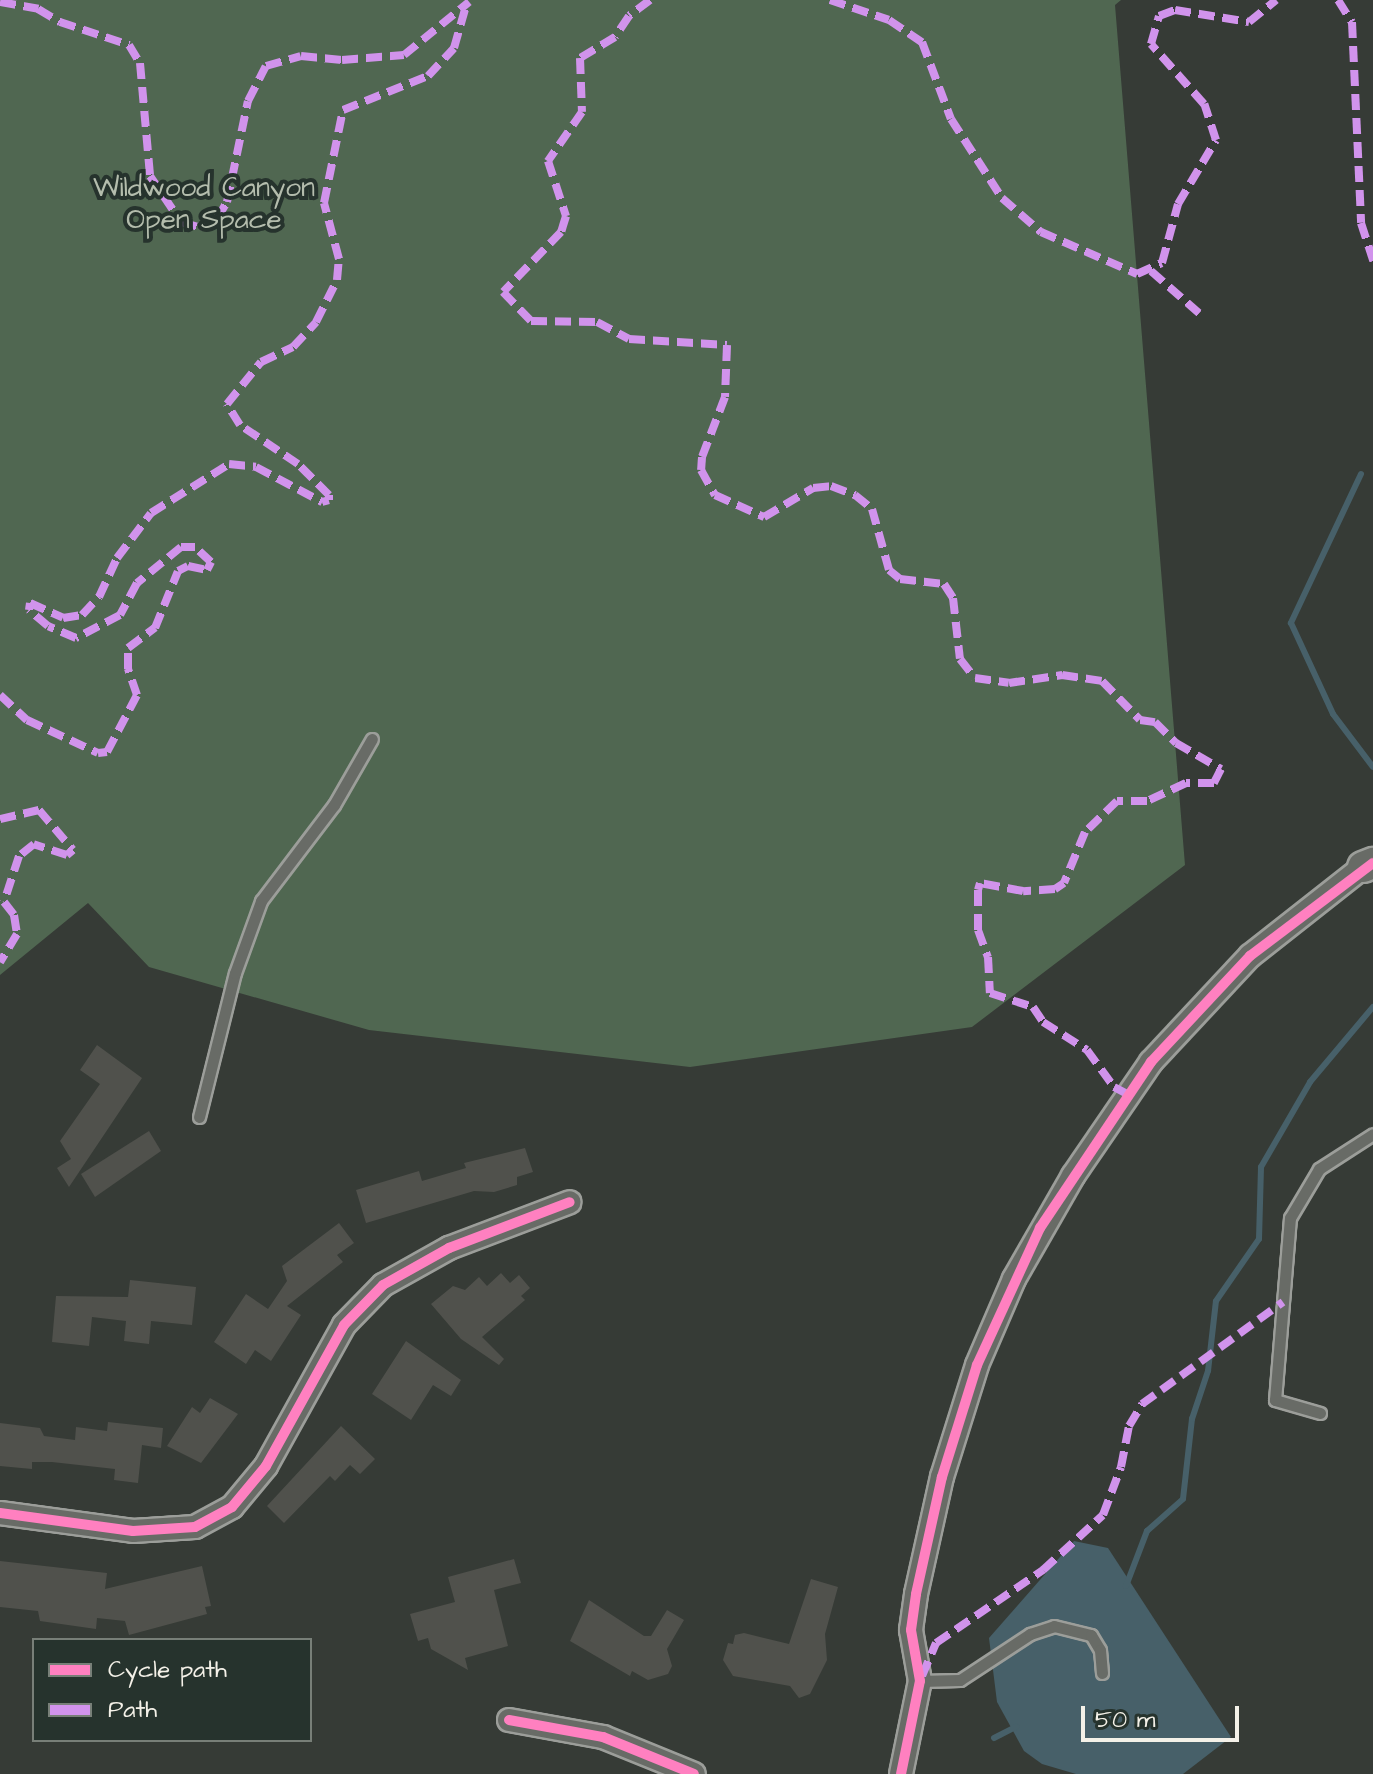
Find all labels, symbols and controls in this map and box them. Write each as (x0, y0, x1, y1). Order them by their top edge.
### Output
park label: Wildwood Canyon Open Space (93, 171, 315, 237)
legend (32, 1638, 312, 1742)
text: Cycle path (108, 1653, 227, 1687)
scale bar (1085, 1690, 1243, 1740)
text: Path (108, 1693, 157, 1727)
text: 50 m (1095, 1703, 1155, 1737)

